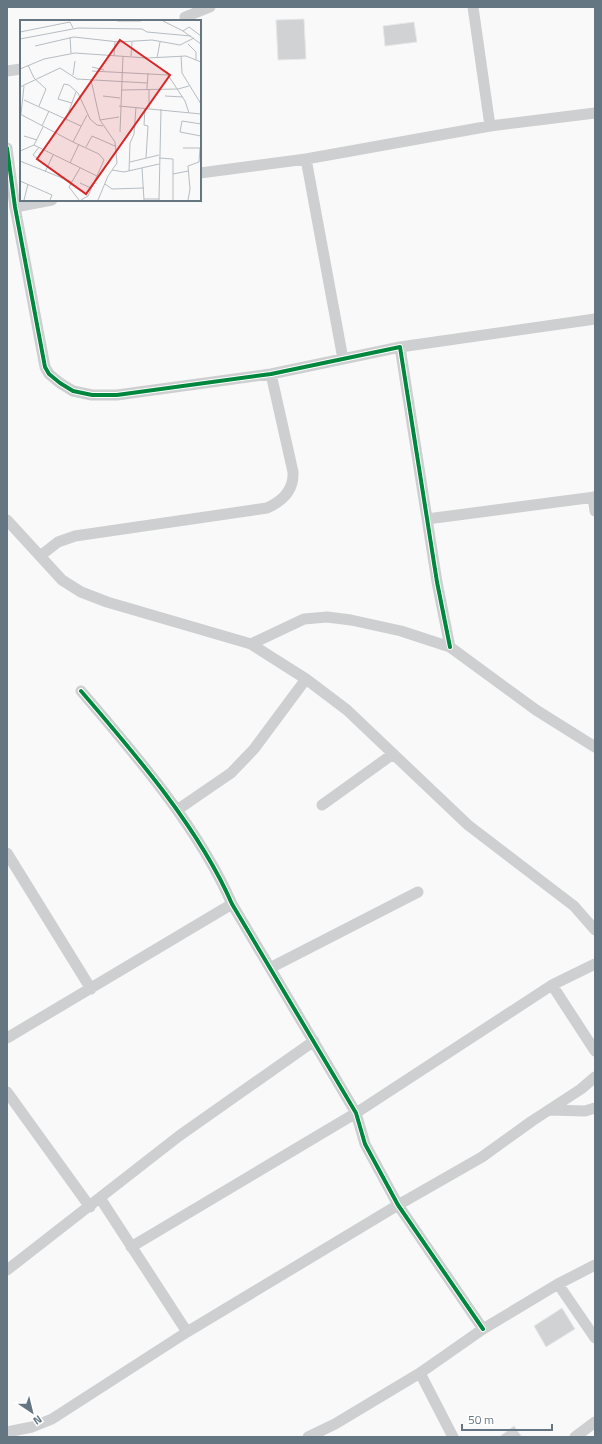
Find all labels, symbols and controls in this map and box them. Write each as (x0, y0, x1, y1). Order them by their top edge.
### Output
inset map (20, 20, 201, 201)
north arrow (12, 1392, 52, 1432)
scale bar (462, 1406, 552, 1432)
text: 50 m (468, 1410, 494, 1429)
text: N (30, 1411, 45, 1429)

